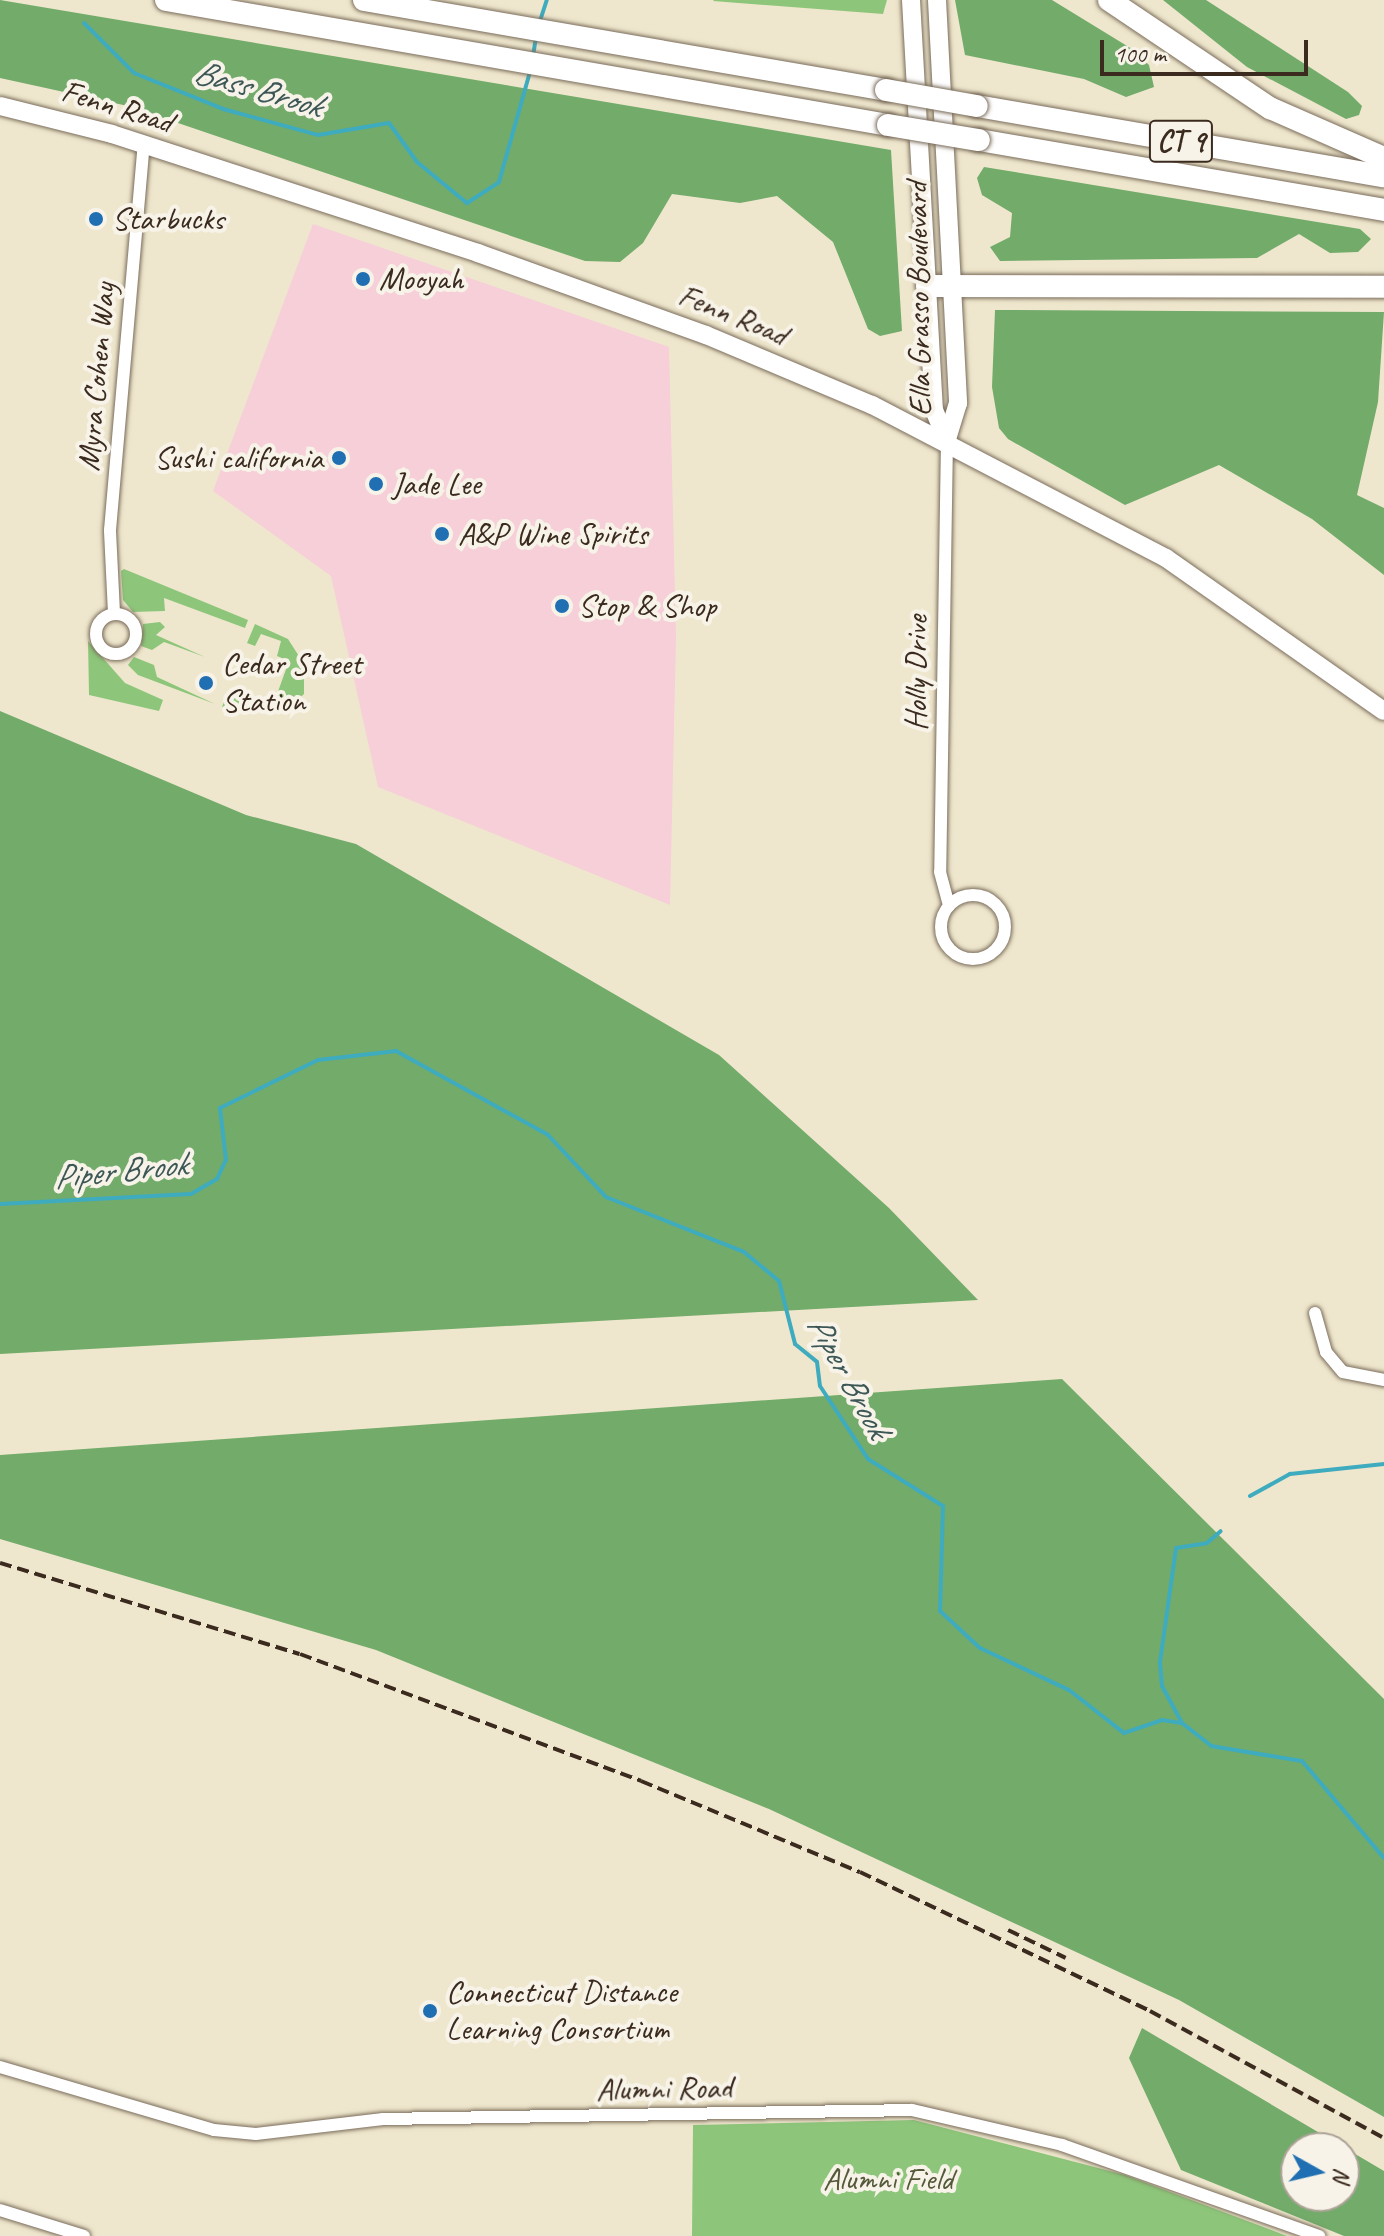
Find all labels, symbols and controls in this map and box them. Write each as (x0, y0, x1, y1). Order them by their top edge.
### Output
scale bar (1104, 24, 1312, 74)
text: 100 m (1114, 39, 1166, 69)
water label: Bass Brook (190, 50, 326, 126)
street label: Fenn Road (57, 72, 177, 142)
road number: CT 9 (1147, 115, 1215, 167)
street label: Ella Grasso Boulevard (898, 181, 940, 417)
place label: Starbucks (112, 200, 224, 238)
marker: Starbucks (87, 210, 105, 228)
place label: Mooyah (379, 260, 463, 298)
marker: Mooyah (354, 270, 372, 288)
street label: Fenn Road (673, 276, 793, 354)
street label: Myra Cohen Way (70, 282, 124, 472)
place label: Sushi california (155, 439, 323, 477)
marker: Sushi california (330, 449, 348, 467)
place label: Jade Lee (392, 465, 481, 503)
marker: Jade Lee (367, 475, 385, 493)
place label: A&P Wine Spirits (458, 515, 650, 553)
marker: A&P Wine Spirits (433, 525, 451, 543)
place label: Stop & Shop (578, 587, 716, 625)
marker: Stop & Shop (553, 597, 571, 615)
street label: Holly Drive (897, 615, 935, 731)
place label: Cedar Street Station (222, 646, 362, 721)
marker: Cedar Street Station (197, 674, 215, 692)
water label: Piper Brook (52, 1143, 188, 1197)
water label: Piper Brook (799, 1308, 899, 1444)
place label: Connecticut Distance Learning Consortium (446, 1974, 677, 2049)
marker: Connecticut Distance Learning Consortium (421, 2002, 439, 2020)
street label: Alumni Road (596, 2069, 732, 2109)
north arrow (1280, 2132, 1360, 2212)
park label: Alumni Field (823, 2160, 953, 2198)
text: N (1327, 2166, 1357, 2184)

